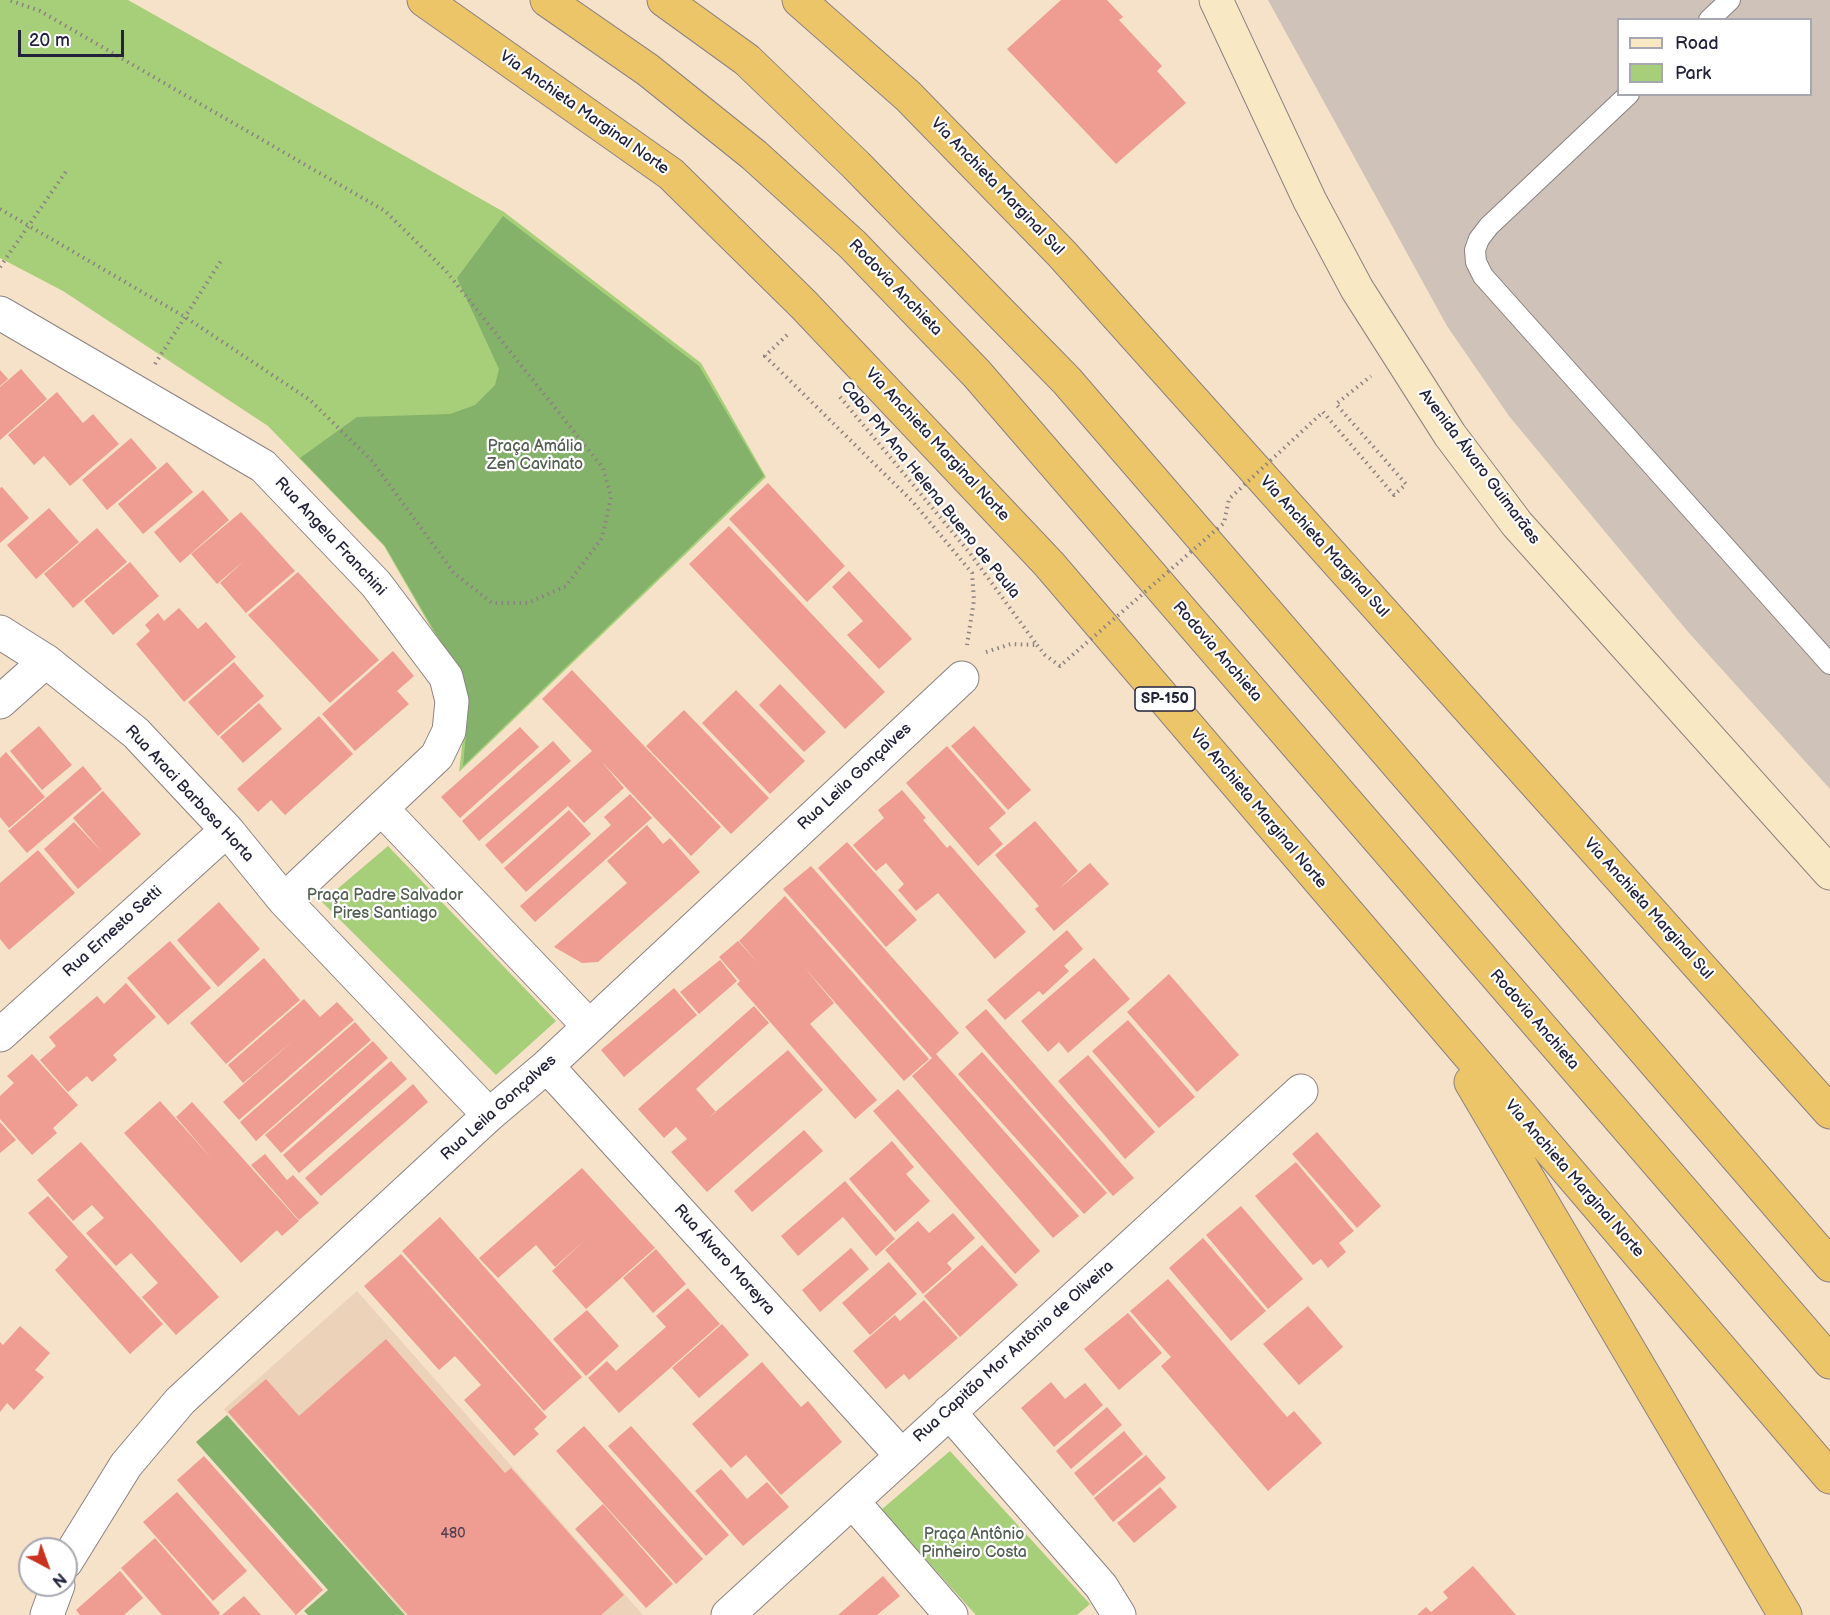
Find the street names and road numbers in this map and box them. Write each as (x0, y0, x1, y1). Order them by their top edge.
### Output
street label: Via Anchieta Marginal Norte (496, 47, 672, 179)
street label: Via Anchieta Marginal Sul (926, 114, 1068, 260)
street label: Rodovia Anchieta (844, 236, 946, 340)
street label: Via Anchieta Marginal Norte (861, 364, 1013, 526)
street label: Cabo PM Ana Helena Bueno de Paula (836, 377, 1024, 603)
street label: Avenida Álvaro Guimarães (1414, 386, 1544, 548)
street label: Via Anchieta Marginal Sul (1255, 472, 1393, 622)
street label: Rua Angela Franchini (270, 474, 390, 600)
street label: Rodovia Anchieta (1168, 598, 1266, 706)
road number: SP-150 (1135, 687, 1195, 711)
street label: Rua Leila Gonçalves (794, 719, 916, 835)
street label: Rua Araci Barbosa Horta (121, 722, 257, 866)
street label: Via Anchieta Marginal Norte (1186, 725, 1330, 893)
street label: Via Anchieta Marginal Sul (1579, 834, 1717, 984)
street label: Rua Ernesto Setti (59, 882, 167, 982)
street label: Rodovia Anchieta (1485, 966, 1583, 1074)
street label: Rua Leila Gonçalves (437, 1051, 561, 1165)
street label: Via Anchieta Marginal Norte (1500, 1096, 1648, 1262)
street label: Rua Álvaro Moreyra (669, 1201, 779, 1319)
street label: Rua Capitão Mor Antônio de Oliveira (910, 1257, 1118, 1447)

